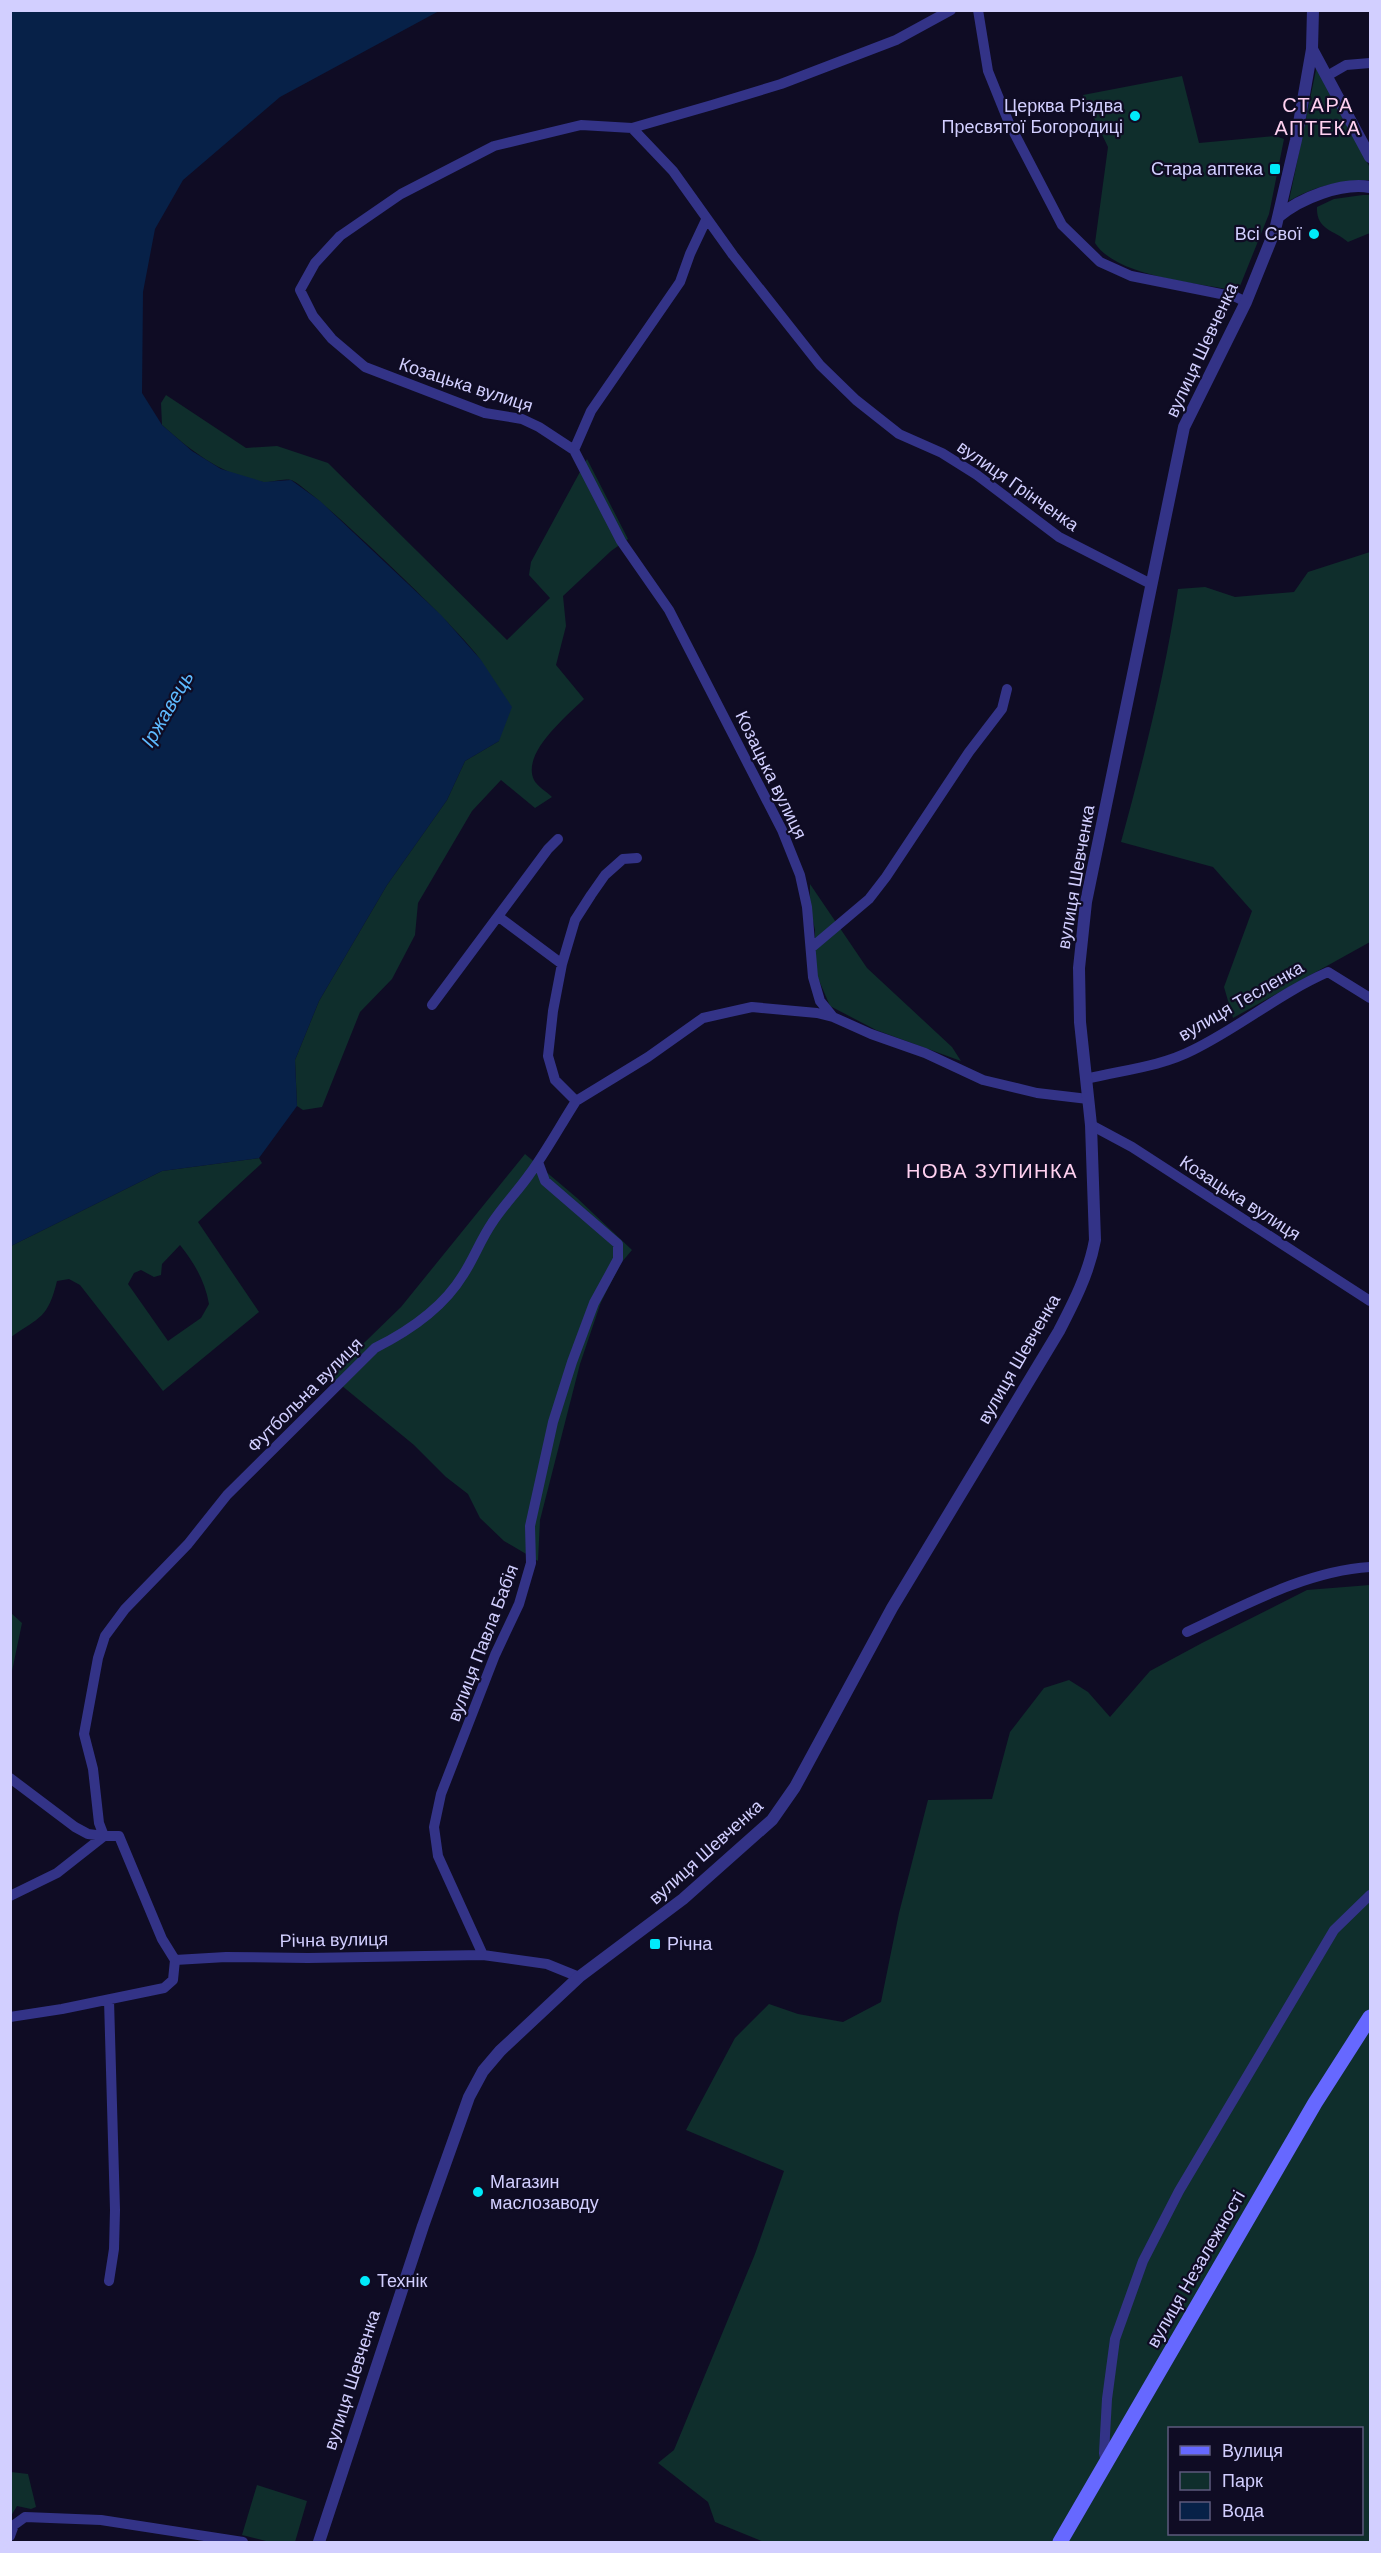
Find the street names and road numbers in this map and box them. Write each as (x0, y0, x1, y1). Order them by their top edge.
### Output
street label: вулиця Шевченка (1160, 278, 1244, 421)
street label: Козацька вулиця (396, 352, 536, 418)
street label: вулиця Грінченка (952, 435, 1084, 538)
street label: Козацька вулиця (730, 707, 812, 843)
street label: вулиця Шевченка (1052, 802, 1101, 951)
street label: вулиця Тесленка (1174, 955, 1309, 1047)
street label: Козацька вулиця (1175, 1150, 1305, 1246)
street label: вулиця Шевченка (972, 1289, 1066, 1428)
street label: Футбольна вулиця (242, 1332, 368, 1458)
street label: вулиця Павла Бабія (442, 1561, 524, 1725)
street label: вулиця Шевченка (644, 1794, 769, 1910)
street label: Річна вулиця (280, 1927, 388, 1953)
street label: вулиця Незалежності (1141, 2186, 1251, 2352)
street label: вулиця Шевченка (318, 2306, 386, 2453)

